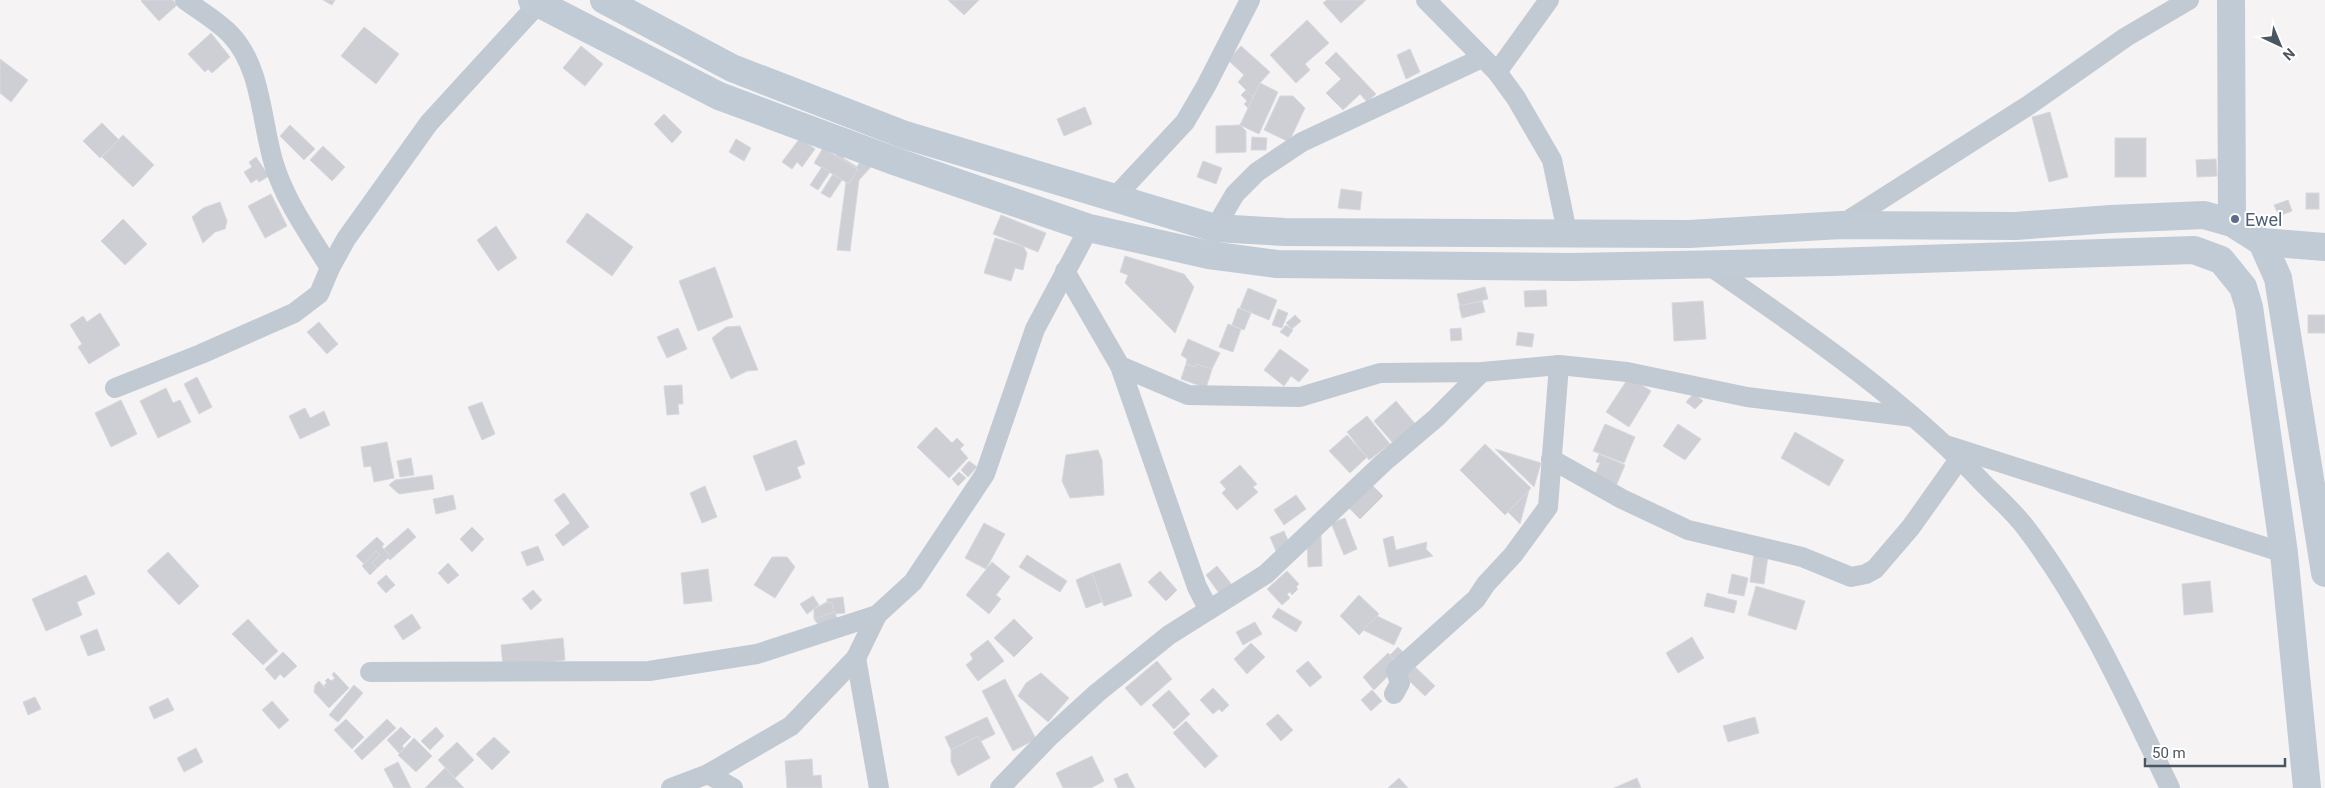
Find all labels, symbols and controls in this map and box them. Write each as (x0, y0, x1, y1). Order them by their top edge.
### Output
north arrow (2255, 20, 2305, 70)
text: N (2280, 45, 2298, 64)
place label: Ewel (2245, 209, 2283, 230)
marker: Ewel (2229, 213, 2241, 225)
scale bar (2145, 736, 2285, 768)
text: 50 m (2152, 744, 2186, 762)

